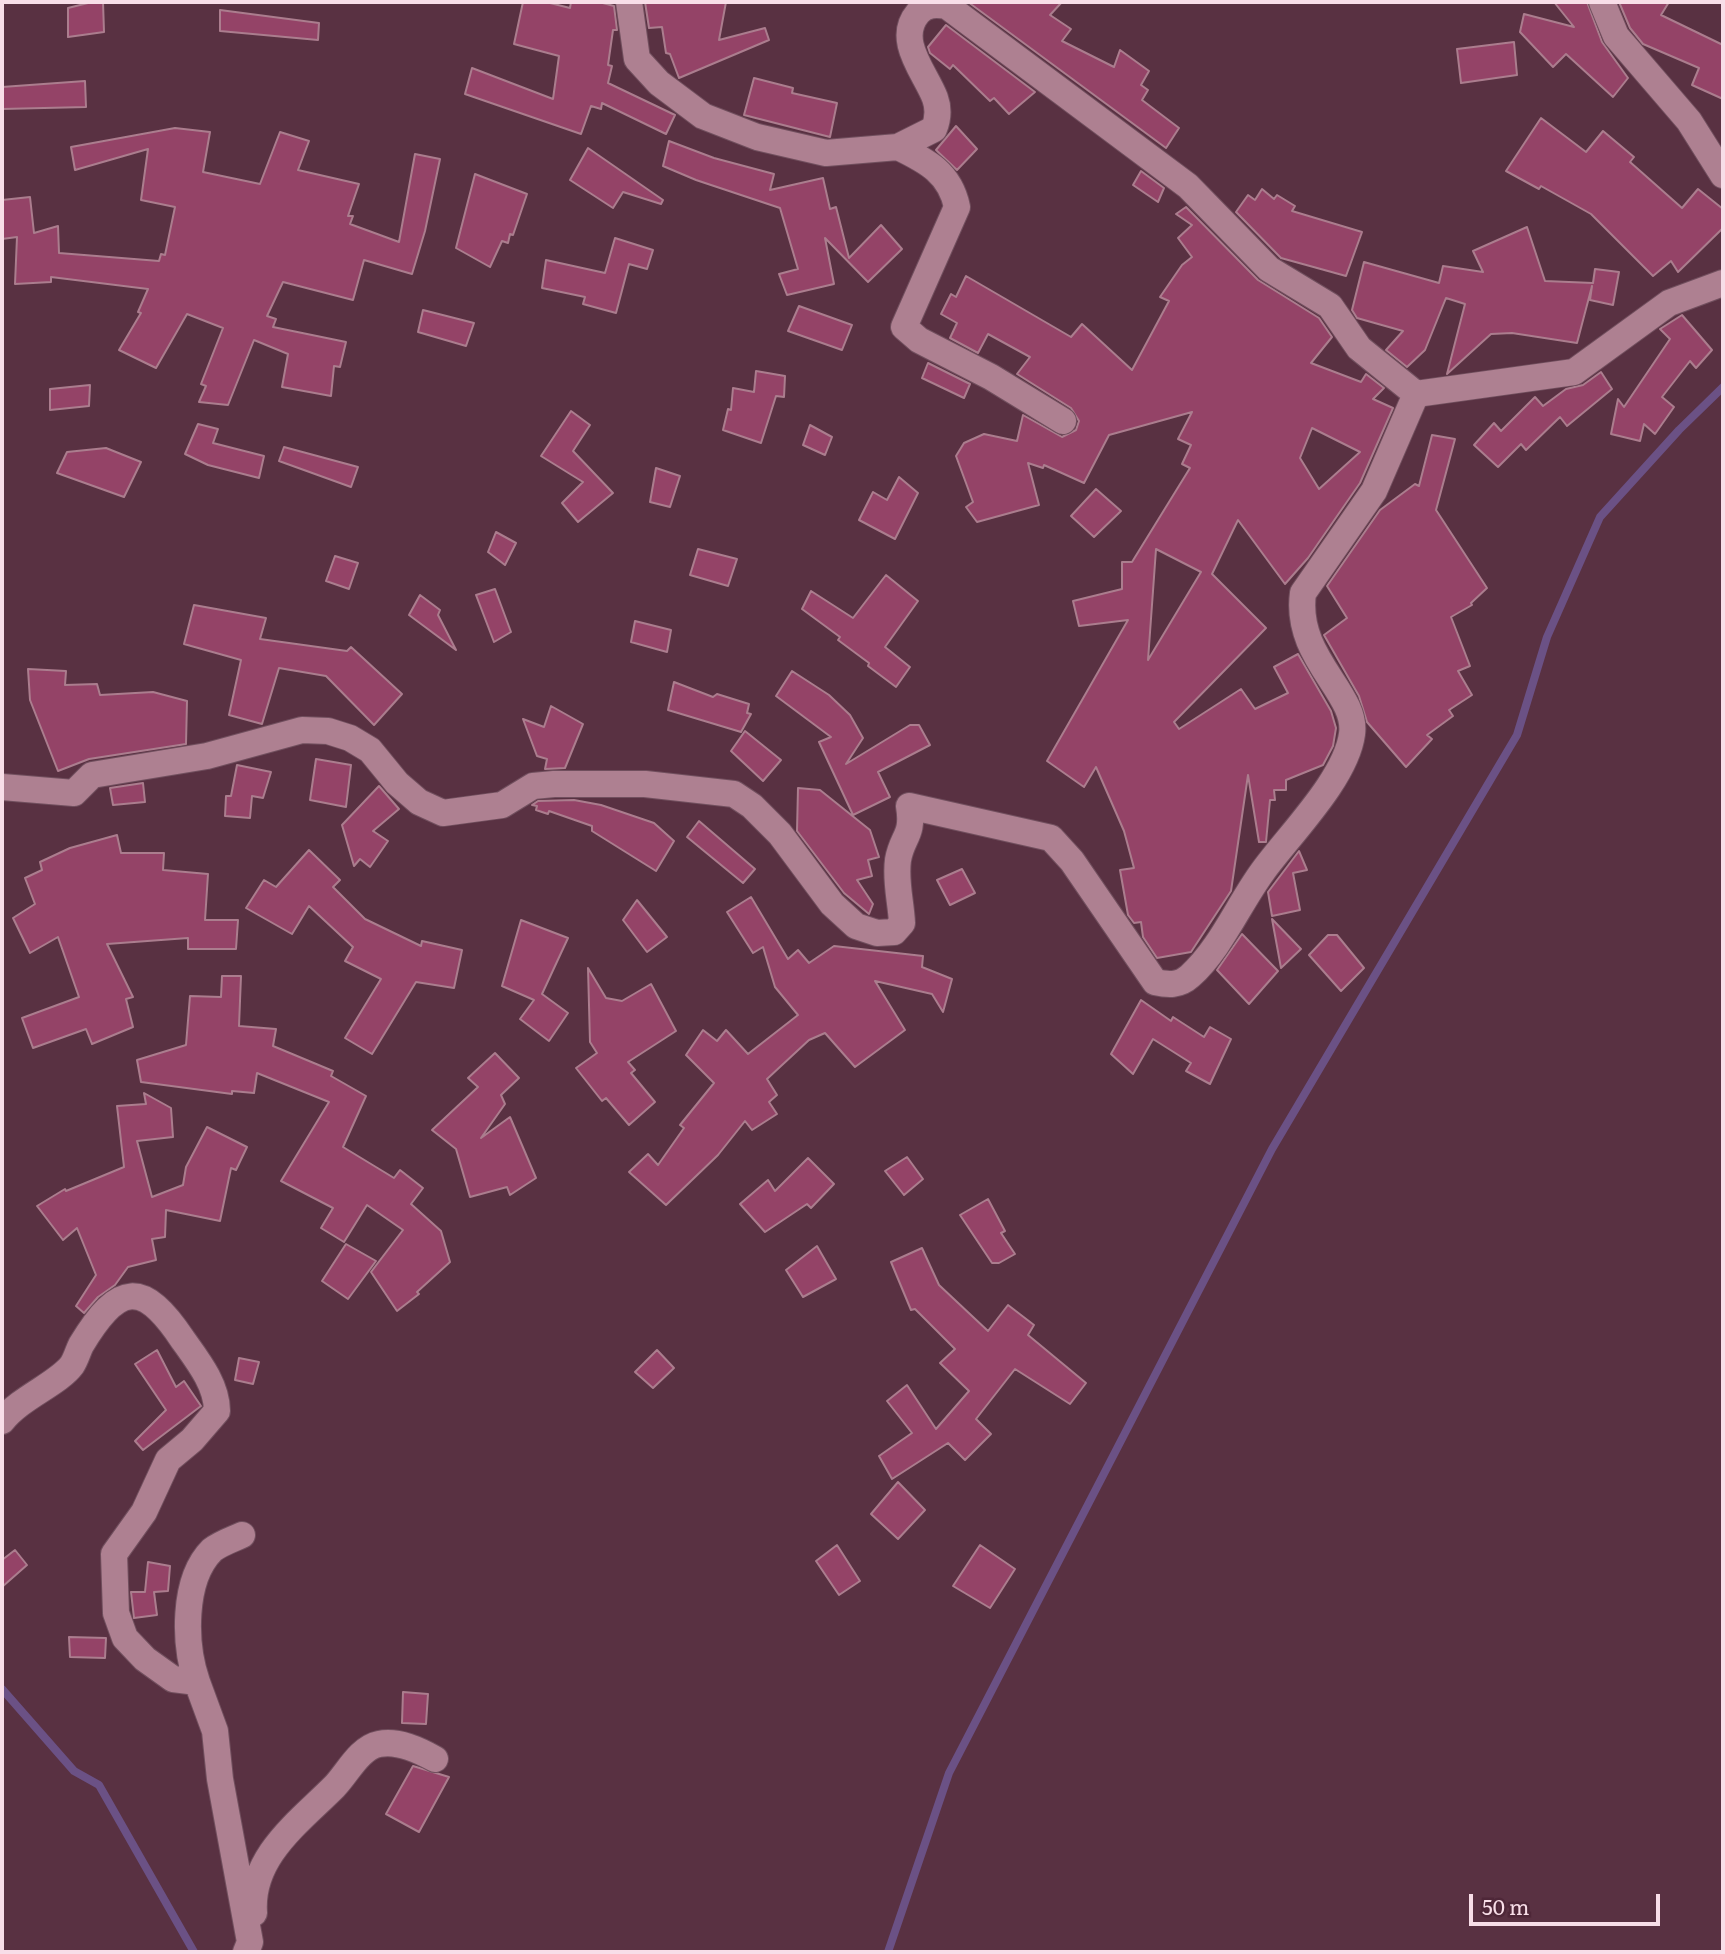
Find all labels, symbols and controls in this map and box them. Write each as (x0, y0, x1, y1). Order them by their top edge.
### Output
scale bar (1473, 1881, 1664, 1925)
text: 50 m (1482, 1890, 1529, 1921)

